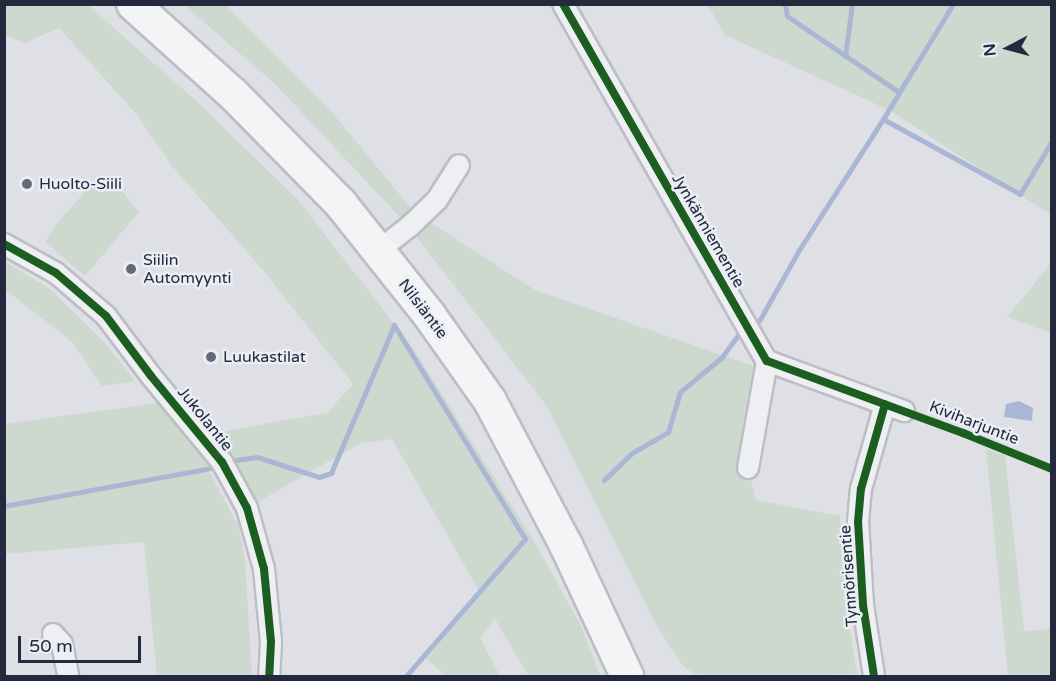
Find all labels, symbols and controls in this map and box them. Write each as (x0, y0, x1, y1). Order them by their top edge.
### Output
north arrow (978, 18, 1038, 78)
text: N (979, 42, 1001, 57)
street label: Jynkänniementie (668, 171, 748, 291)
place label: Huolto-Siili (39, 174, 122, 194)
marker: Huolto-Siili (20, 177, 34, 191)
place label: Siilin Automyynti (143, 250, 232, 288)
marker: Siilin Automyynti (124, 262, 138, 276)
street label: Nilsiäntie (394, 275, 452, 343)
place label: Luukastilat (223, 347, 306, 367)
marker: Luukastilat (204, 350, 218, 364)
street label: Jukolantie (173, 383, 237, 455)
street label: Kiviharjuntie (926, 397, 1022, 449)
street label: Tynnörisentie (836, 524, 862, 628)
scale bar (21, 624, 144, 662)
text: 50 m (29, 635, 73, 657)

